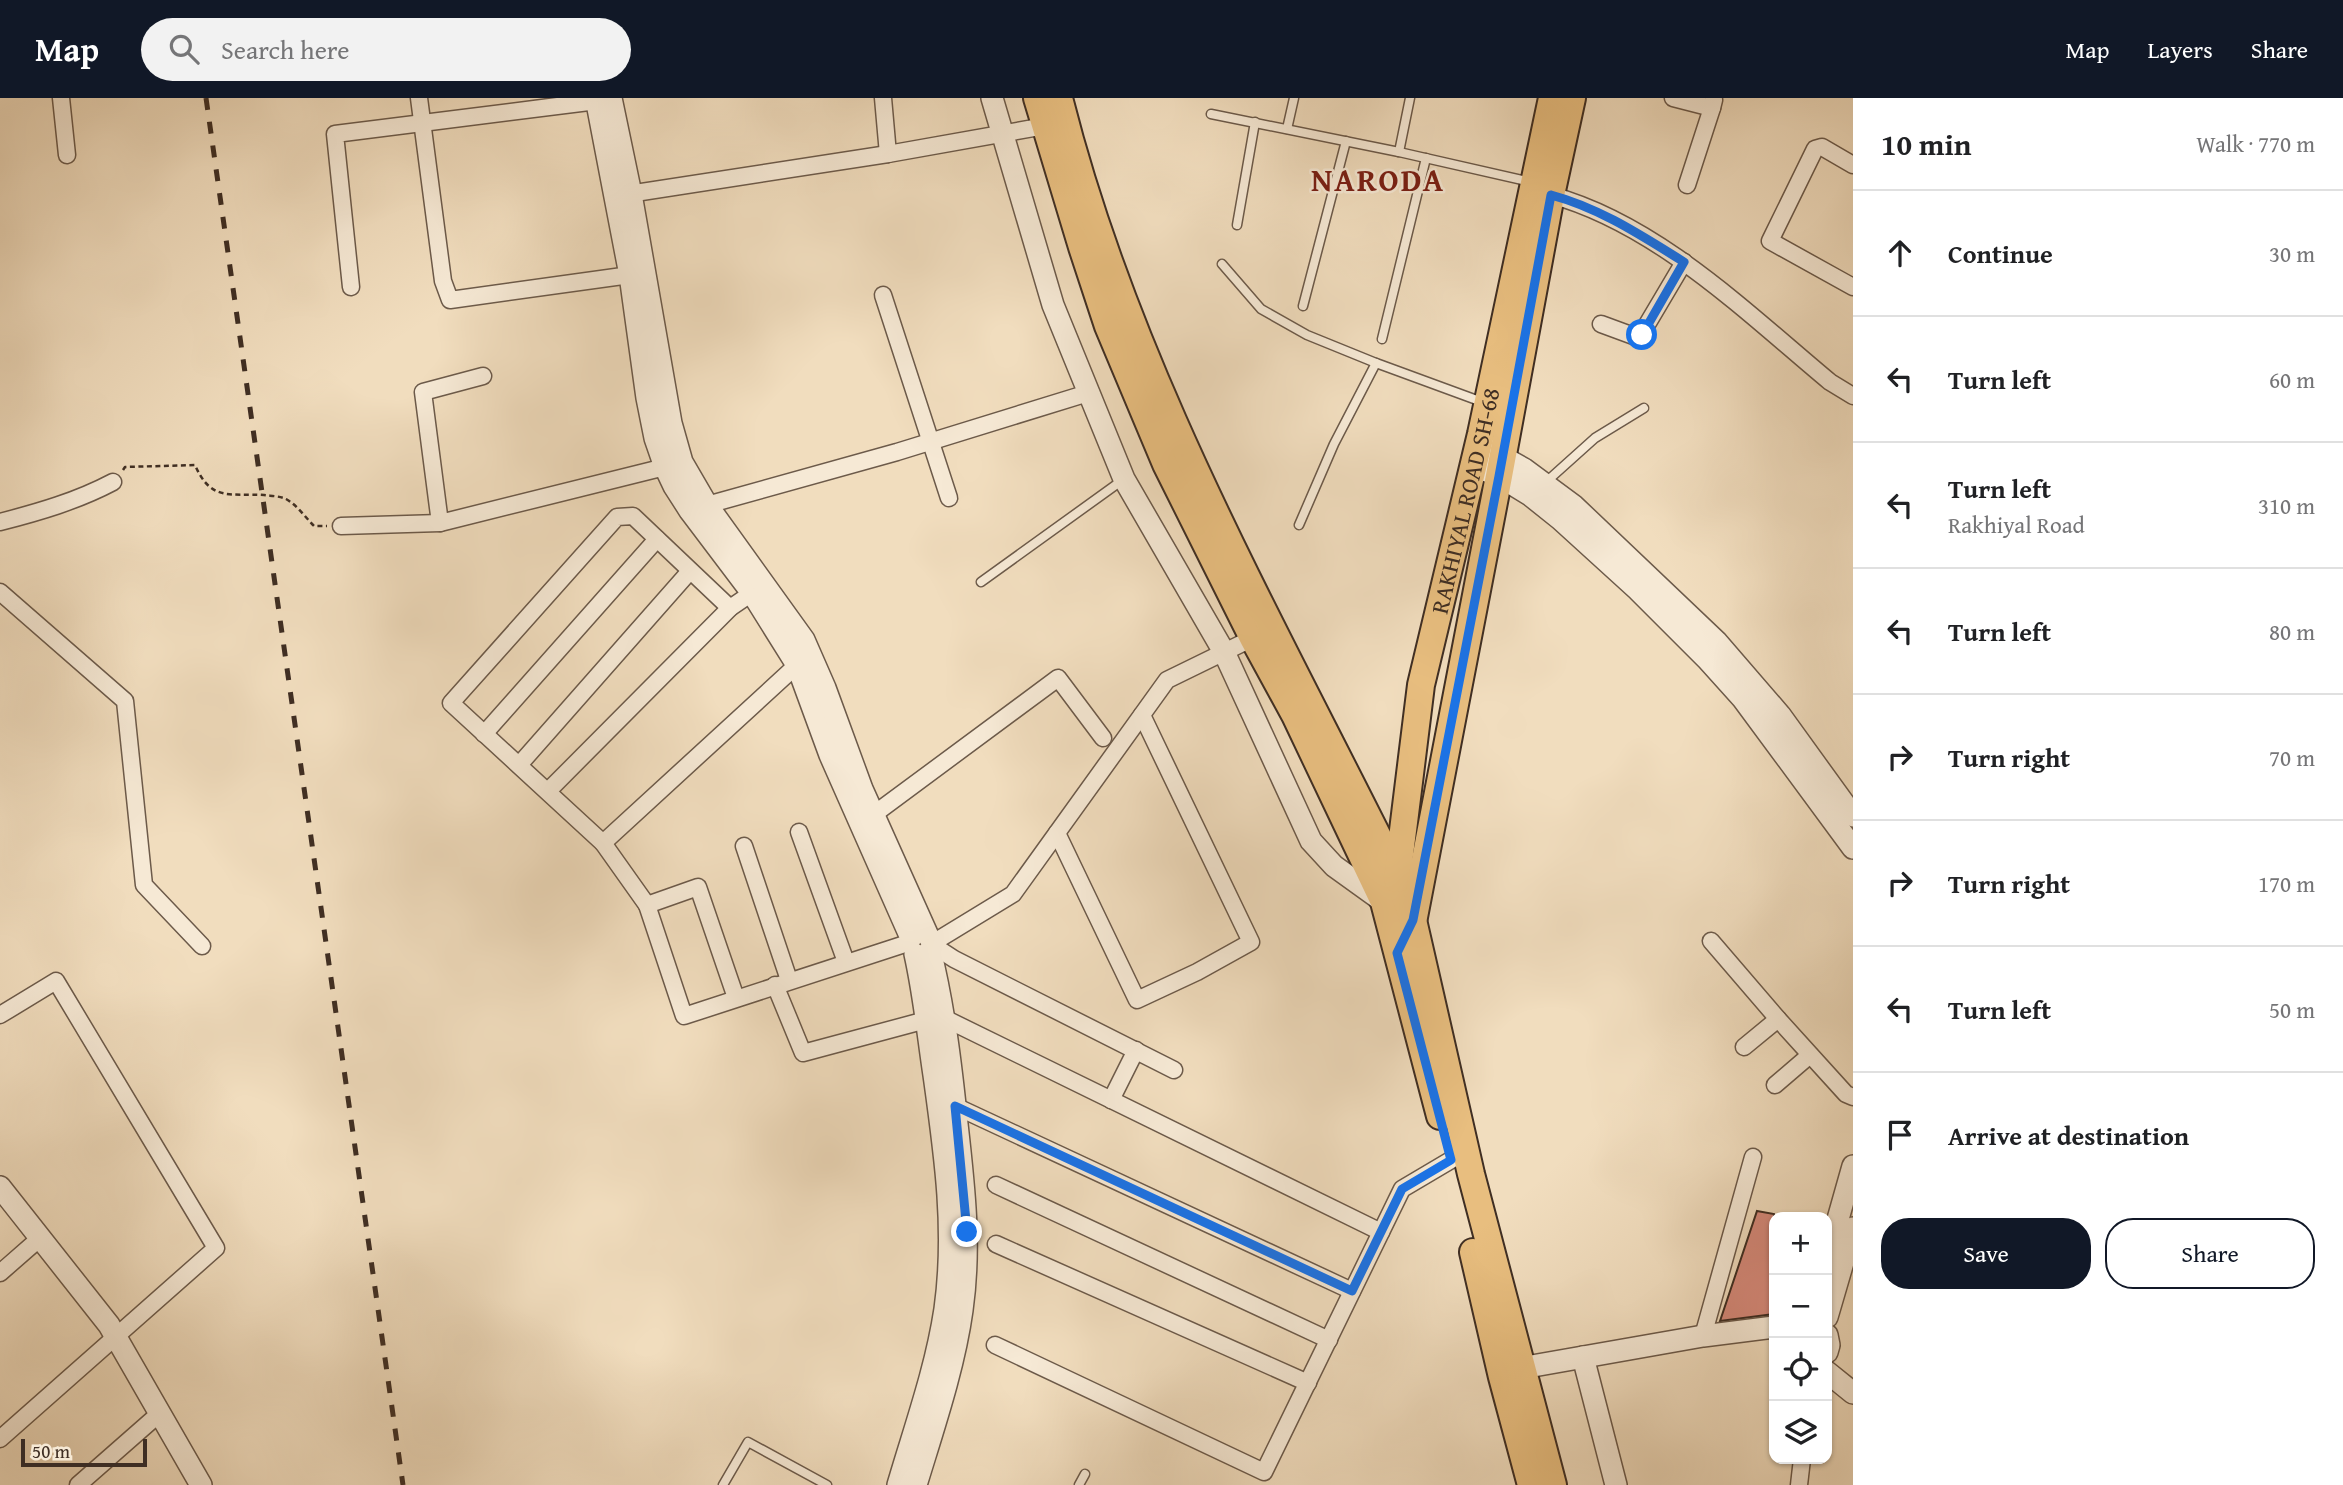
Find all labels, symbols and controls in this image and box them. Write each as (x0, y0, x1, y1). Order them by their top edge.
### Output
search box (141, 18, 631, 81)
text: Map (35, 25, 99, 73)
icon: search (165, 30, 203, 68)
text: Search here (221, 30, 349, 69)
text: Map (2066, 32, 2109, 67)
text: Layers (2147, 32, 2213, 67)
text: Share (2251, 32, 2308, 67)
text: 10 min (1881, 122, 1971, 166)
text: Walk · 770 m (2196, 127, 2315, 160)
district label: NARODA (1311, 156, 1445, 203)
icon: ahead (1881, 234, 1919, 272)
text: Continue (1948, 234, 2053, 273)
text: 30 m (2269, 237, 2315, 270)
route start (1626, 319, 1657, 350)
icon: left (1881, 360, 1919, 398)
text: Turn left (1948, 360, 2051, 399)
text: 60 m (2269, 363, 2315, 396)
street label: RAKHIYAL ROAD SH-68 (1421, 384, 1508, 617)
text: Turn left (1948, 469, 2051, 508)
icon: left (1881, 486, 1919, 524)
text: 310 m (2258, 489, 2315, 522)
text: Rakhiyal Road (1948, 508, 2085, 541)
icon: left (1881, 612, 1919, 650)
text: Turn left (1948, 612, 2051, 651)
text: 80 m (2269, 615, 2315, 648)
icon: right (1881, 738, 1919, 776)
text: Turn right (1948, 738, 2070, 777)
text: 70 m (2269, 741, 2315, 774)
icon: right (1881, 864, 1919, 902)
text: Turn right (1948, 864, 2070, 903)
text: 170 m (2258, 867, 2315, 900)
icon: left (1881, 990, 1919, 1028)
text: Turn left (1948, 990, 2051, 1029)
text: 50 m (2269, 993, 2315, 1026)
icon: arrive (1881, 1116, 1919, 1154)
text: Arrive at destination (1948, 1116, 2189, 1155)
map controls (1769, 1212, 1832, 1464)
button: + (1769, 1212, 1832, 1275)
route end (951, 1216, 982, 1247)
button: Save (1881, 1218, 2091, 1289)
button: Share (2105, 1218, 2315, 1289)
button: − (1769, 1275, 1832, 1338)
button: locate (1769, 1338, 1832, 1401)
button: layers (1769, 1401, 1832, 1464)
scale bar (21, 1436, 147, 1468)
text: 50 m (32, 1437, 70, 1465)

